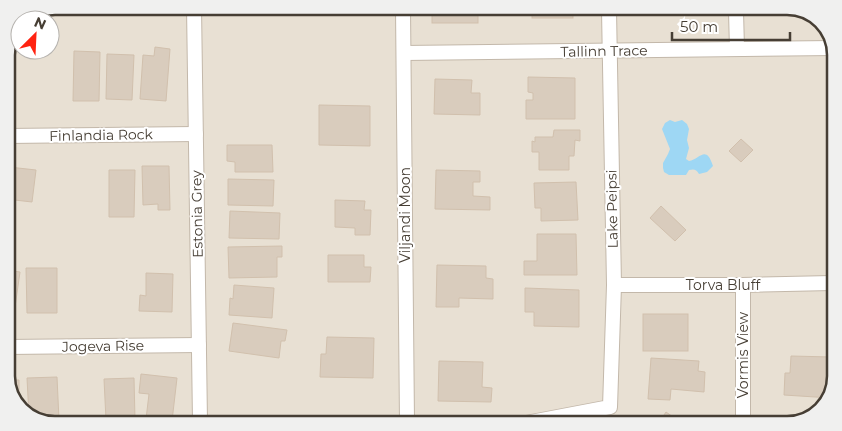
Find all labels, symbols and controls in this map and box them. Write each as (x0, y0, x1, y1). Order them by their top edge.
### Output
north arrow (10, 10, 60, 60)
scale bar (672, 10, 790, 42)
text: N (31, 13, 49, 34)
text: 50 m (680, 17, 718, 36)
street label: Tallinn Trace (560, 41, 648, 61)
street label: Finlandia Rock (49, 125, 154, 145)
street label: Viljandi Moon (396, 167, 414, 263)
street label: Lake Peipsi (602, 169, 622, 249)
street label: Estonia Grey (187, 170, 207, 258)
street label: Torva Bluff (686, 276, 761, 294)
street label: Vormis View (734, 311, 752, 398)
street label: Jogeva Rise (61, 336, 144, 356)

